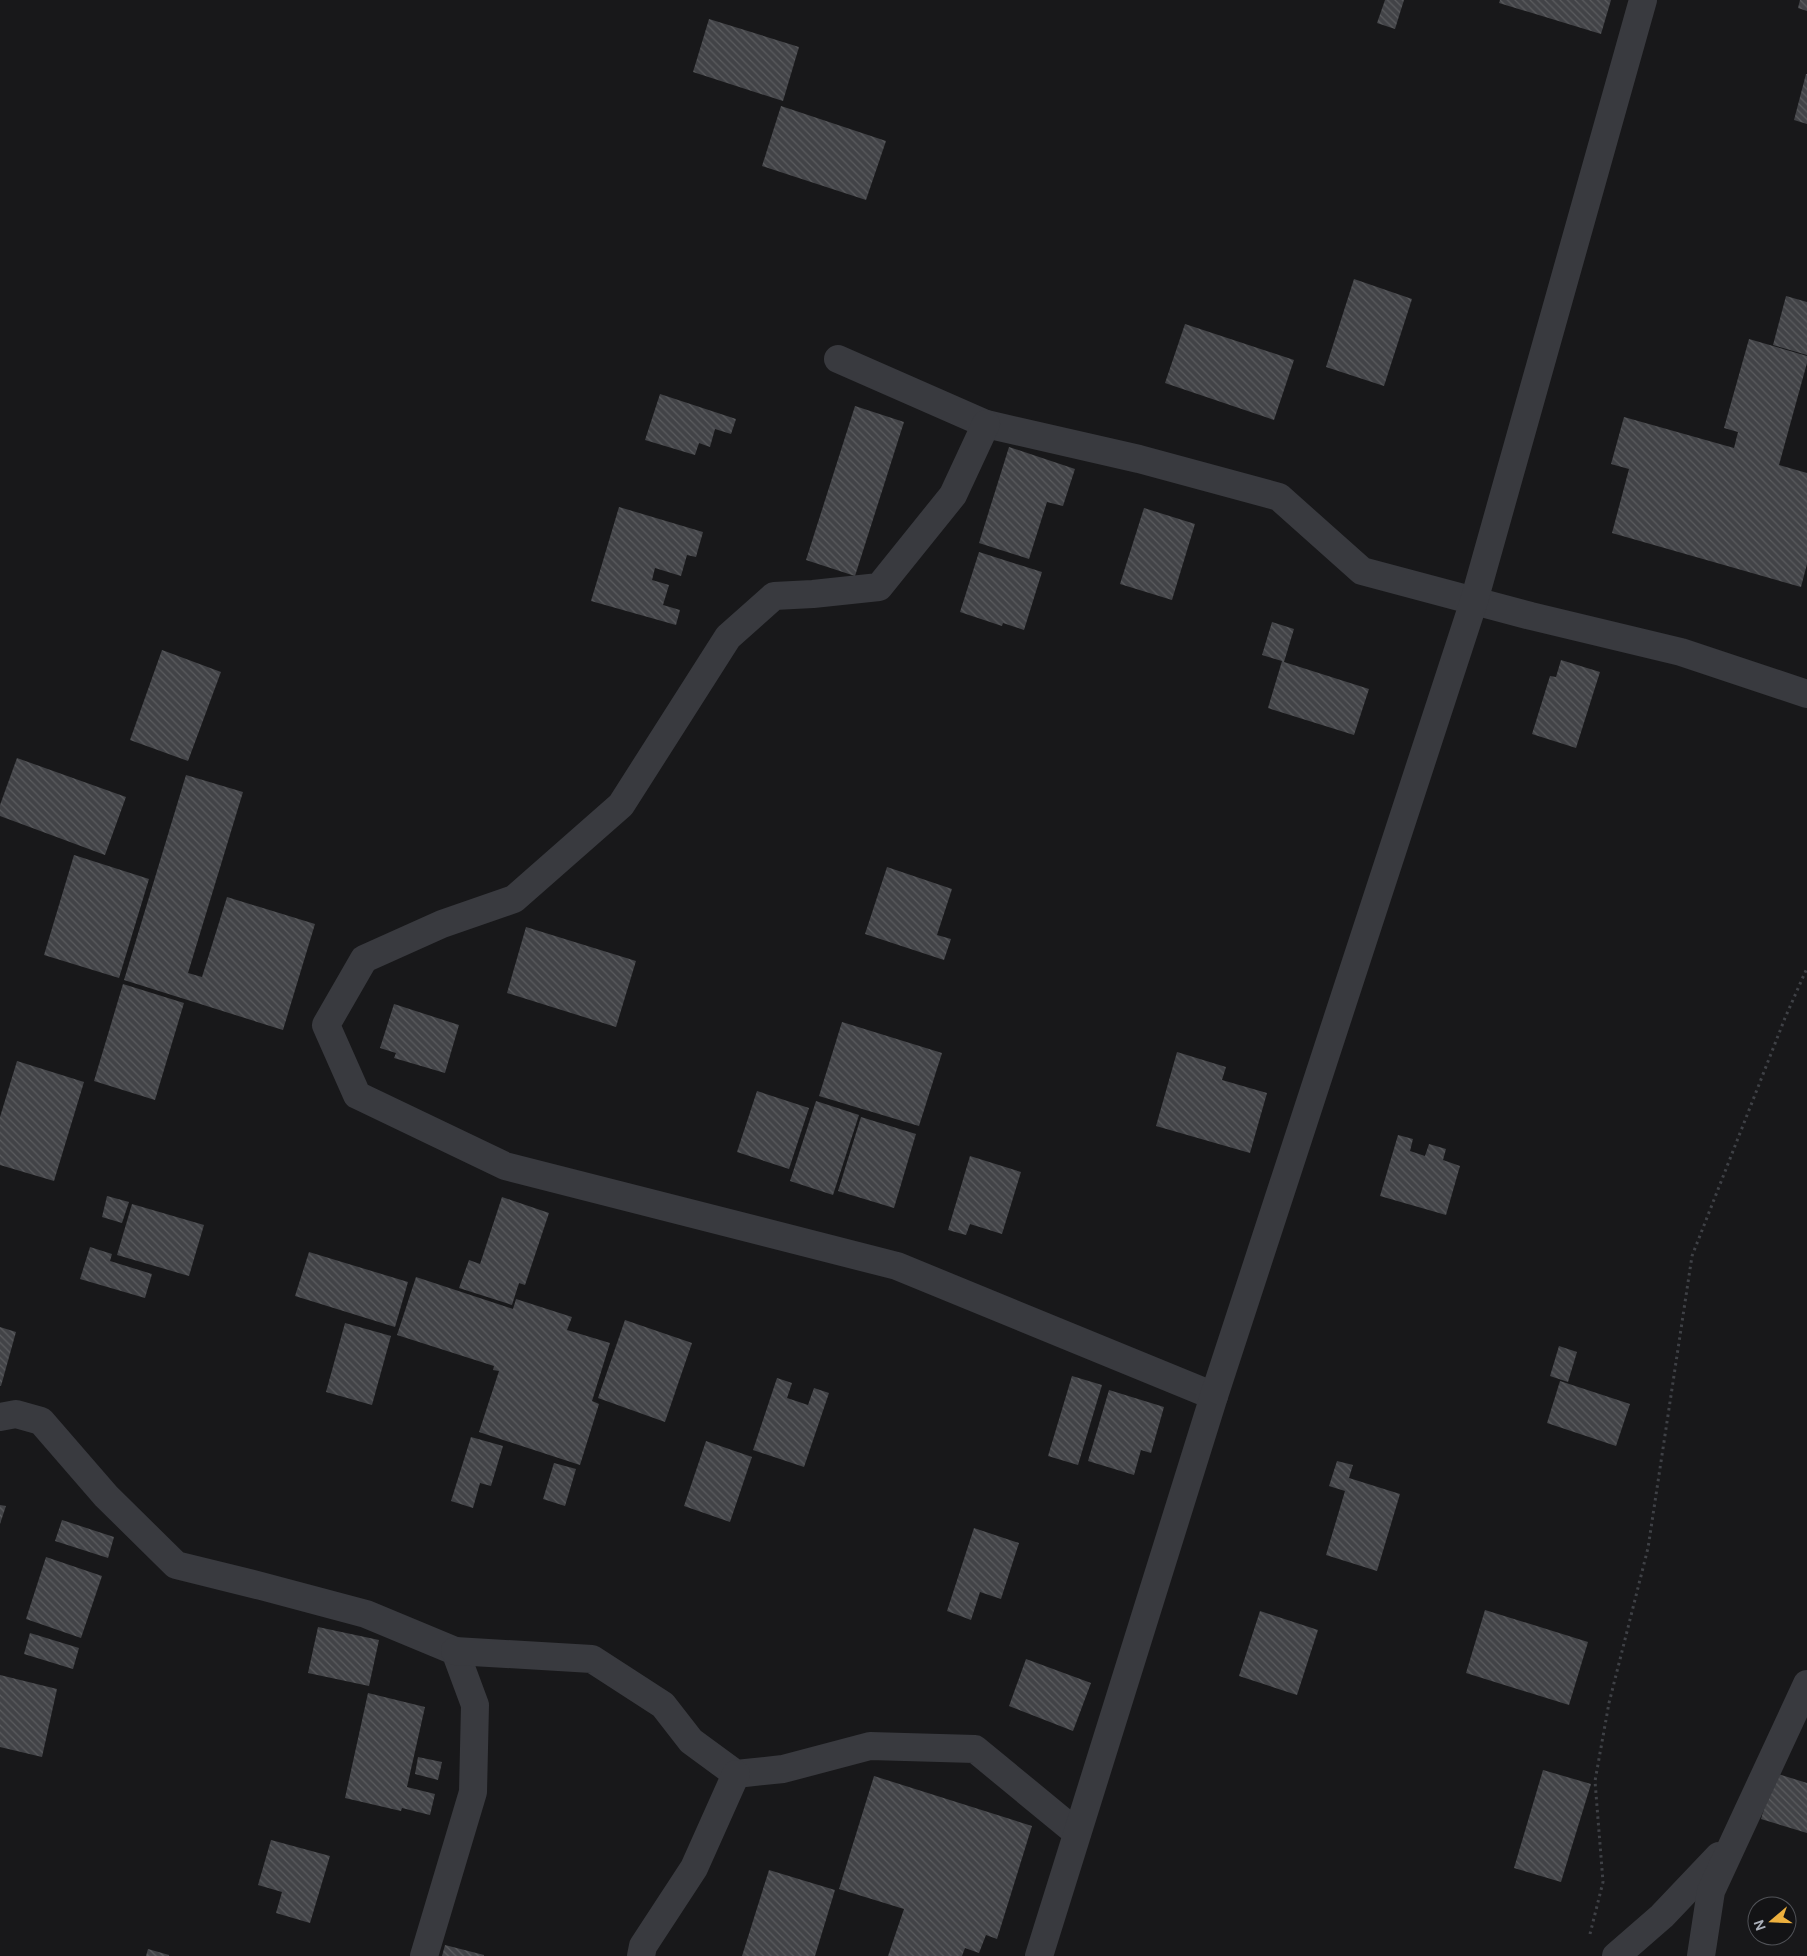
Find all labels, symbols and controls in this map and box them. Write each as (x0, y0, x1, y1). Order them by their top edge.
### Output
north arrow (1747, 1896, 1797, 1946)
text: N (1750, 1917, 1770, 1933)

